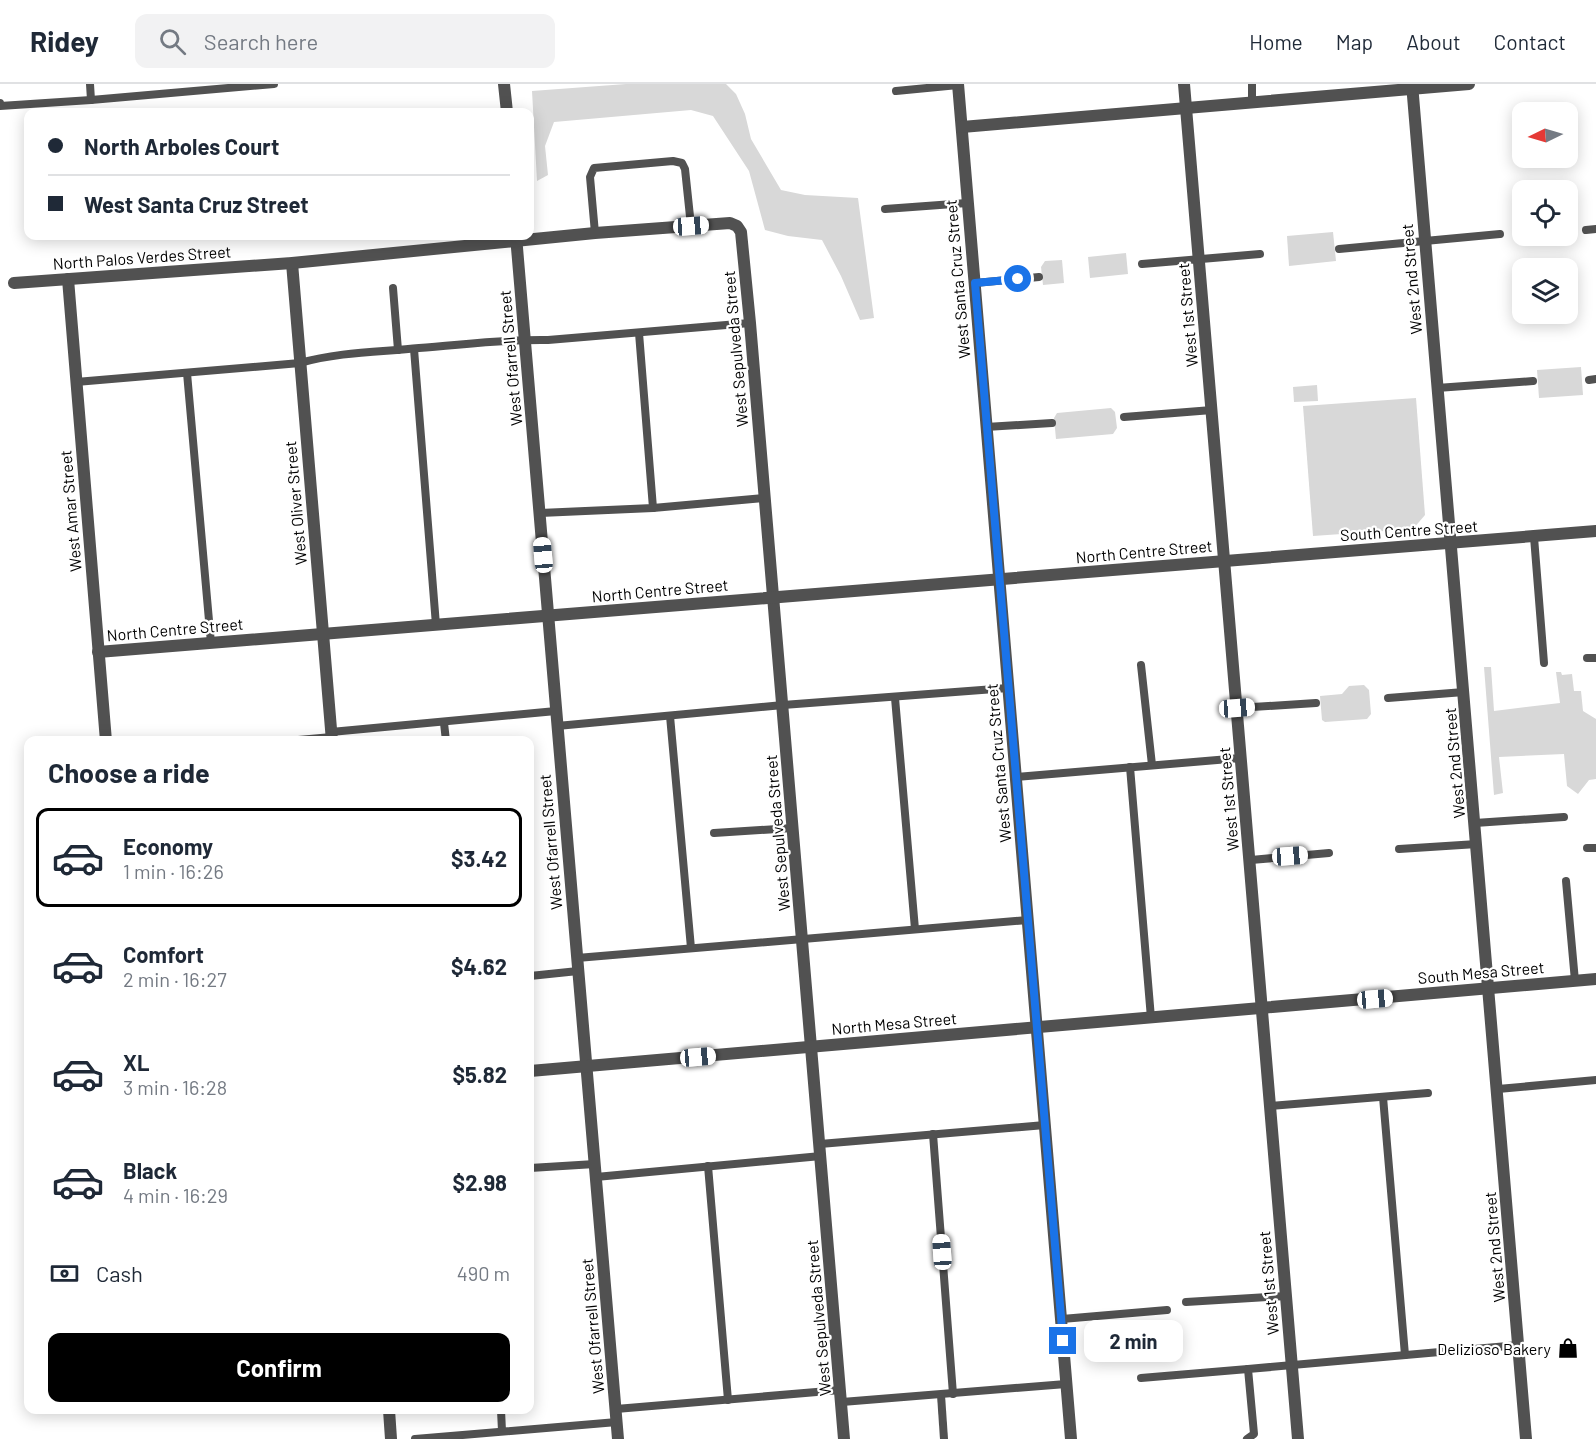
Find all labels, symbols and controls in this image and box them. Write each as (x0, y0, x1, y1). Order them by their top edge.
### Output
search box (135, 14, 555, 68)
text: Ridey (30, 24, 99, 58)
icon: search (156, 25, 189, 58)
text: Search here (204, 28, 318, 54)
text: Home (1249, 29, 1303, 54)
text: Map (1336, 29, 1373, 54)
text: About (1406, 29, 1461, 54)
text: Contact (1494, 29, 1566, 54)
north arrow (1512, 102, 1578, 168)
map controls (1512, 102, 1578, 324)
text: North Arboles Court (84, 133, 279, 159)
button: locate (1512, 180, 1578, 246)
text: West Santa Cruz Street (84, 191, 309, 217)
street label: West Santa Cruz Street (941, 199, 973, 359)
car (672, 216, 710, 236)
street label: West 2nd Street (1397, 223, 1425, 335)
street label: North Palos Verdes Street (52, 241, 232, 273)
button: layers (1512, 258, 1578, 324)
street label: West 1st Street (1173, 262, 1201, 368)
route start (1004, 265, 1031, 292)
street label: West Sepulveda Street (719, 270, 751, 428)
street label: West Ofarrell Street (495, 289, 525, 427)
street label: West Oliver Street (280, 440, 310, 566)
street label: West Amar Street (55, 449, 85, 573)
street label: South Centre Street (1339, 516, 1479, 544)
car (532, 536, 554, 574)
street label: North Centre Street (1075, 536, 1213, 566)
street label: North Centre Street (591, 575, 729, 605)
street label: North Centre Street (106, 614, 244, 644)
street label: West Santa Cruz Street (982, 683, 1014, 843)
car (1218, 698, 1256, 718)
street label: West 2nd Street (1440, 707, 1468, 819)
street label: West 1st Street (1214, 746, 1242, 852)
street label: West Sepulveda Street (761, 754, 793, 912)
text: Choose a ride (48, 756, 210, 788)
street label: West Ofarrell Street (535, 773, 565, 911)
icon: car (51, 831, 105, 885)
text: Economy (123, 833, 213, 859)
text: $3.42 (451, 845, 507, 871)
car (1271, 846, 1309, 866)
text: 1 min · 16:26 (123, 859, 224, 883)
icon: car (51, 939, 105, 993)
text: Comfort (123, 941, 204, 967)
text: $4.62 (451, 953, 507, 979)
street label: South Mesa Street (1417, 957, 1545, 987)
text: 2 min · 16:27 (123, 967, 227, 991)
car (1356, 988, 1394, 1010)
street label: North Mesa Street (831, 1008, 957, 1038)
car (679, 1046, 717, 1068)
icon: car (51, 1047, 105, 1101)
text: XL (123, 1049, 149, 1075)
text: $5.82 (452, 1061, 507, 1087)
text: 3 min · 16:28 (123, 1075, 227, 1099)
icon: car (51, 1155, 105, 1209)
text: Black (123, 1157, 177, 1183)
text: $2.98 (453, 1169, 507, 1195)
text: 4 min · 16:29 (123, 1183, 228, 1207)
street label: West 2nd Street (1480, 1191, 1508, 1303)
street label: West 1st Street (1254, 1230, 1282, 1336)
car (932, 1233, 952, 1271)
street label: West Sepulveda Street (802, 1239, 834, 1397)
icon: cash (48, 1257, 81, 1290)
street label: West Ofarrell Street (577, 1257, 607, 1395)
text: Cash (96, 1260, 143, 1286)
text: 490 m (457, 1261, 510, 1285)
callout: 2 min (1084, 1320, 1183, 1362)
route end (1049, 1327, 1076, 1354)
text: 2 min (1110, 1329, 1157, 1353)
button: Confirm (48, 1333, 510, 1402)
shop icon: Delizioso Bakery (1556, 1336, 1580, 1360)
place label: Delizioso Bakery (1437, 1339, 1552, 1358)

